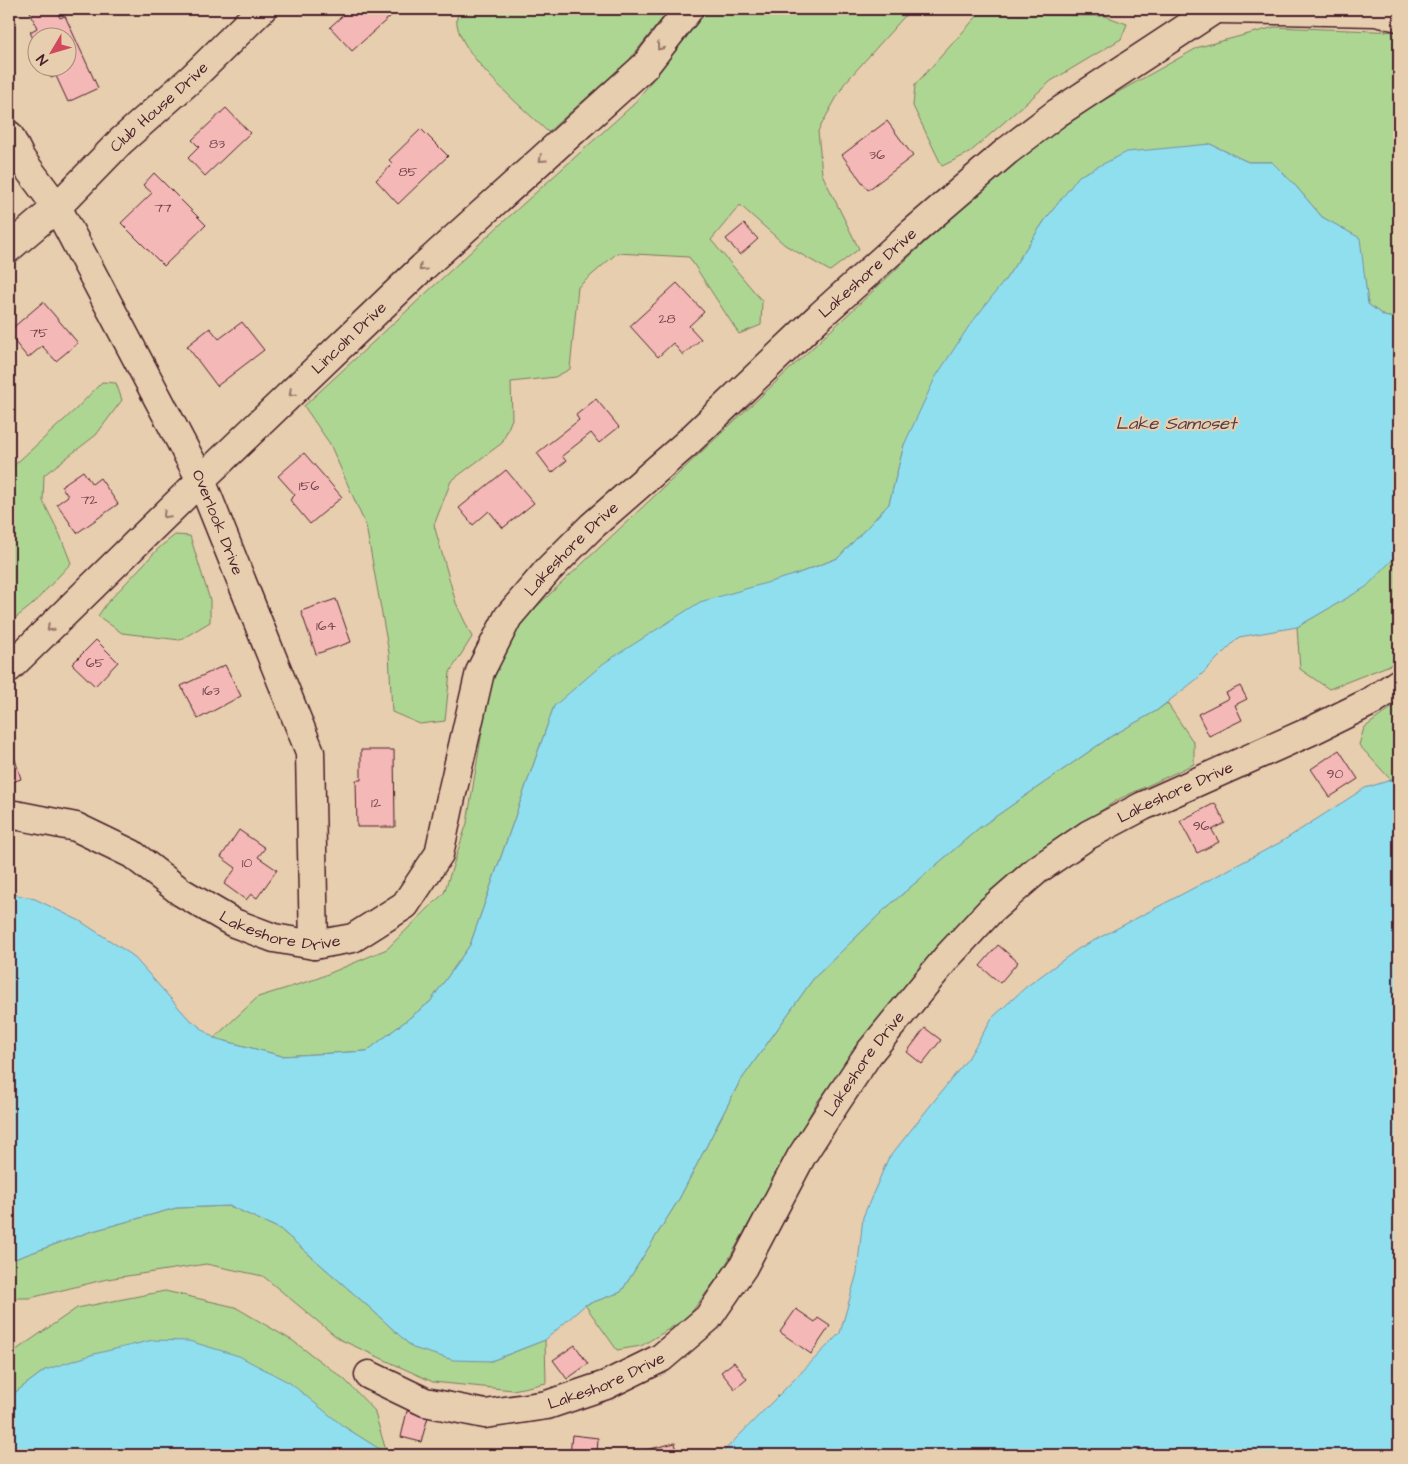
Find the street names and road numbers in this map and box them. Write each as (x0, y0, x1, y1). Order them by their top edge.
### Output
street label: Club House Drive (105, 57, 213, 157)
street label: Lakeshore Drive (814, 223, 922, 323)
street label: Lincoln Drive (307, 296, 392, 379)
street label: Overlook Drive (186, 466, 249, 579)
street label: Lakeshore Drive (519, 497, 623, 601)
street label: Lakeshore Drive (1114, 756, 1237, 829)
street label: Lakeshore Drive (215, 906, 342, 956)
street label: Lakeshore Drive (819, 1006, 910, 1121)
street label: Lakeshore Drive (545, 1347, 669, 1415)

